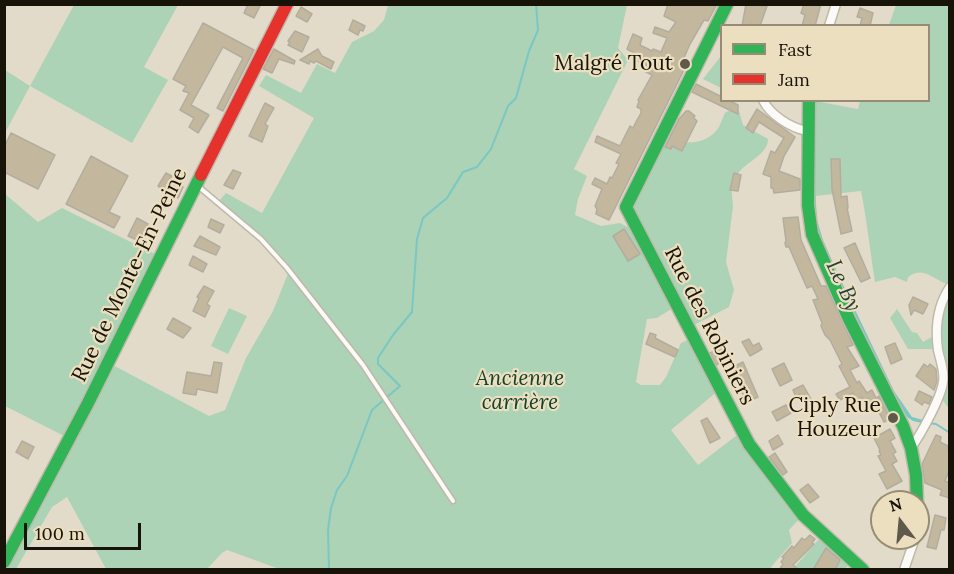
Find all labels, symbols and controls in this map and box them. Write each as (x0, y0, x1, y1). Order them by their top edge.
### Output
legend (720, 24, 930, 102)
text: Fast (778, 38, 812, 61)
place label: Malgré Tout (554, 51, 673, 77)
marker: Malgré Tout (678, 57, 692, 71)
text: Jam (778, 68, 810, 91)
street label: Rue de Monte-En-Peine (67, 164, 193, 386)
street label: Rue des Robiniers (658, 243, 760, 409)
water label: Le By (820, 256, 866, 316)
park label: Ancienne carrière (476, 366, 564, 416)
place label: Ciply Rue Houzeur (789, 393, 881, 443)
marker: Ciply Rue Houzeur (886, 411, 900, 425)
north arrow (870, 490, 930, 550)
text: N (887, 493, 904, 516)
scale bar (27, 511, 144, 549)
text: 100 m (35, 522, 85, 545)

